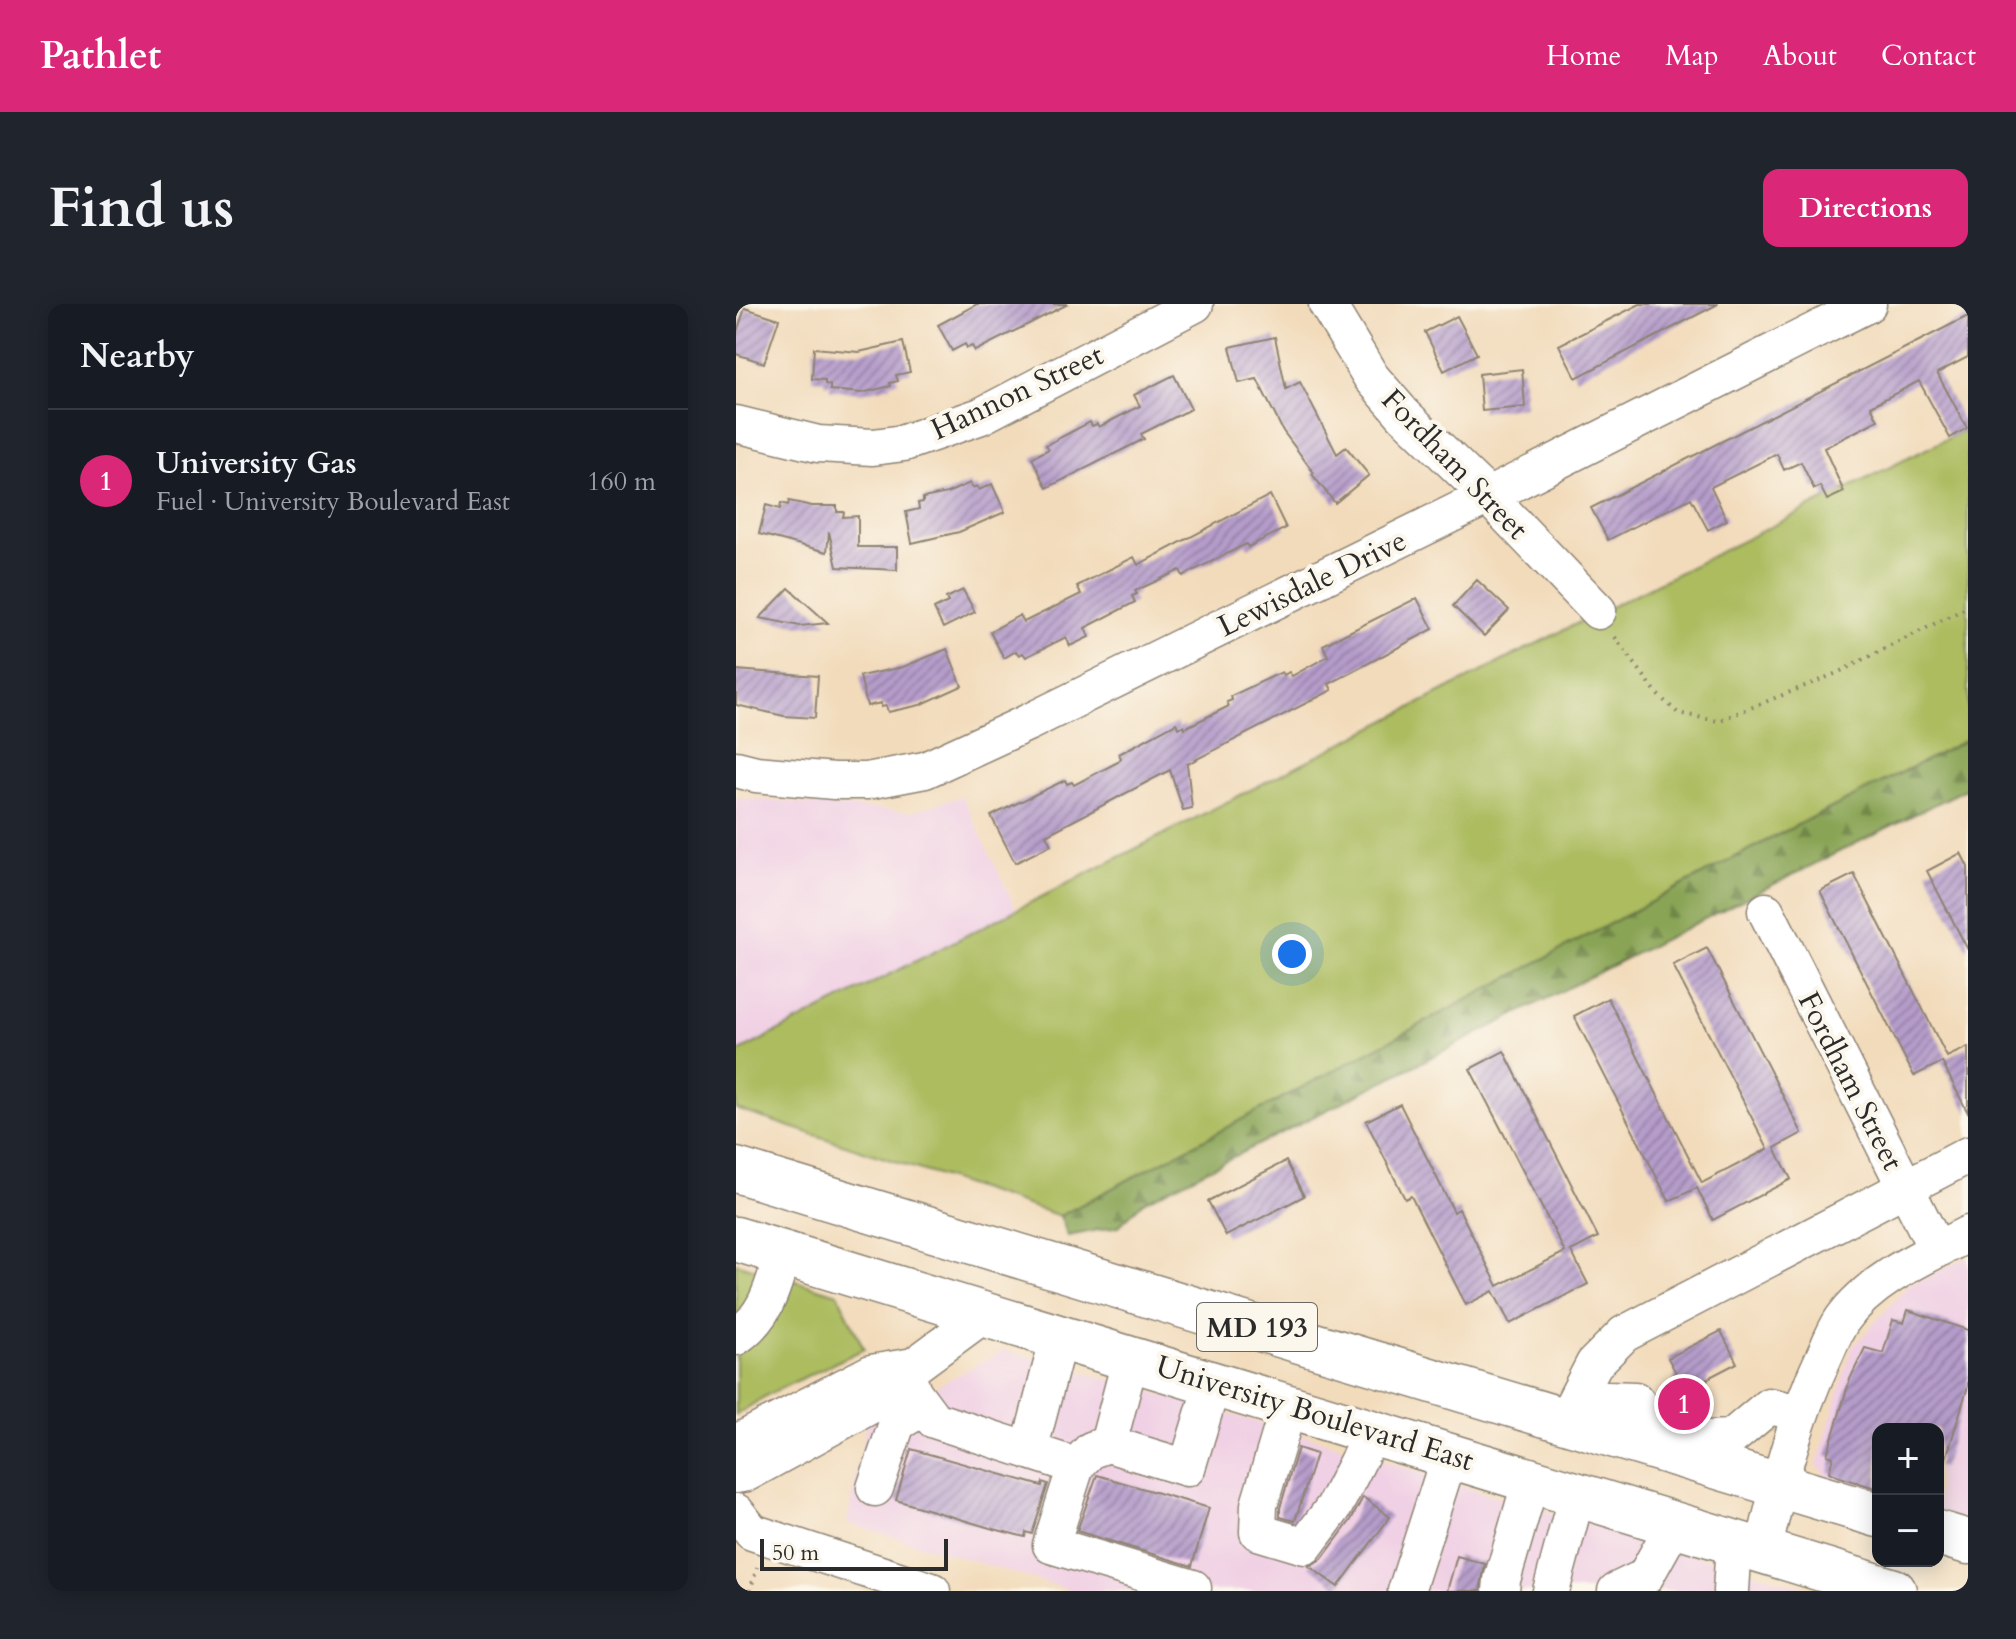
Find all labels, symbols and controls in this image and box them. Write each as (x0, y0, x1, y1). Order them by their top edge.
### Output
text: Pathlet (40, 30, 161, 82)
text: Home (1546, 37, 1621, 75)
text: Map (1665, 37, 1719, 75)
text: About (1763, 37, 1837, 75)
text: Contact (1881, 37, 1976, 75)
button: Directions (1763, 169, 1968, 247)
text: Find us (48, 171, 234, 246)
text: Nearby (80, 333, 195, 379)
street label: Hannon Street (924, 334, 1110, 450)
street label: Fordham Street (1372, 380, 1538, 549)
text: University Gas (156, 443, 357, 484)
text: 1 (99, 464, 113, 499)
text: 160 m (587, 464, 656, 499)
text: Fuel · University Boulevard East (156, 484, 510, 519)
street label: Lewisdale Drive (1211, 520, 1413, 647)
your location (1272, 934, 1312, 974)
street label: Fordham Street (1788, 985, 1913, 1178)
road number: MD 193 (1197, 1303, 1317, 1351)
street label: University Boulevard East (1151, 1346, 1479, 1481)
pin: 1 (1658, 1374, 1710, 1434)
map controls (1872, 1423, 1944, 1567)
button: + (1872, 1423, 1944, 1495)
button: − (1872, 1495, 1944, 1567)
scale bar (760, 1535, 948, 1571)
text: 50 m (772, 1538, 819, 1568)

